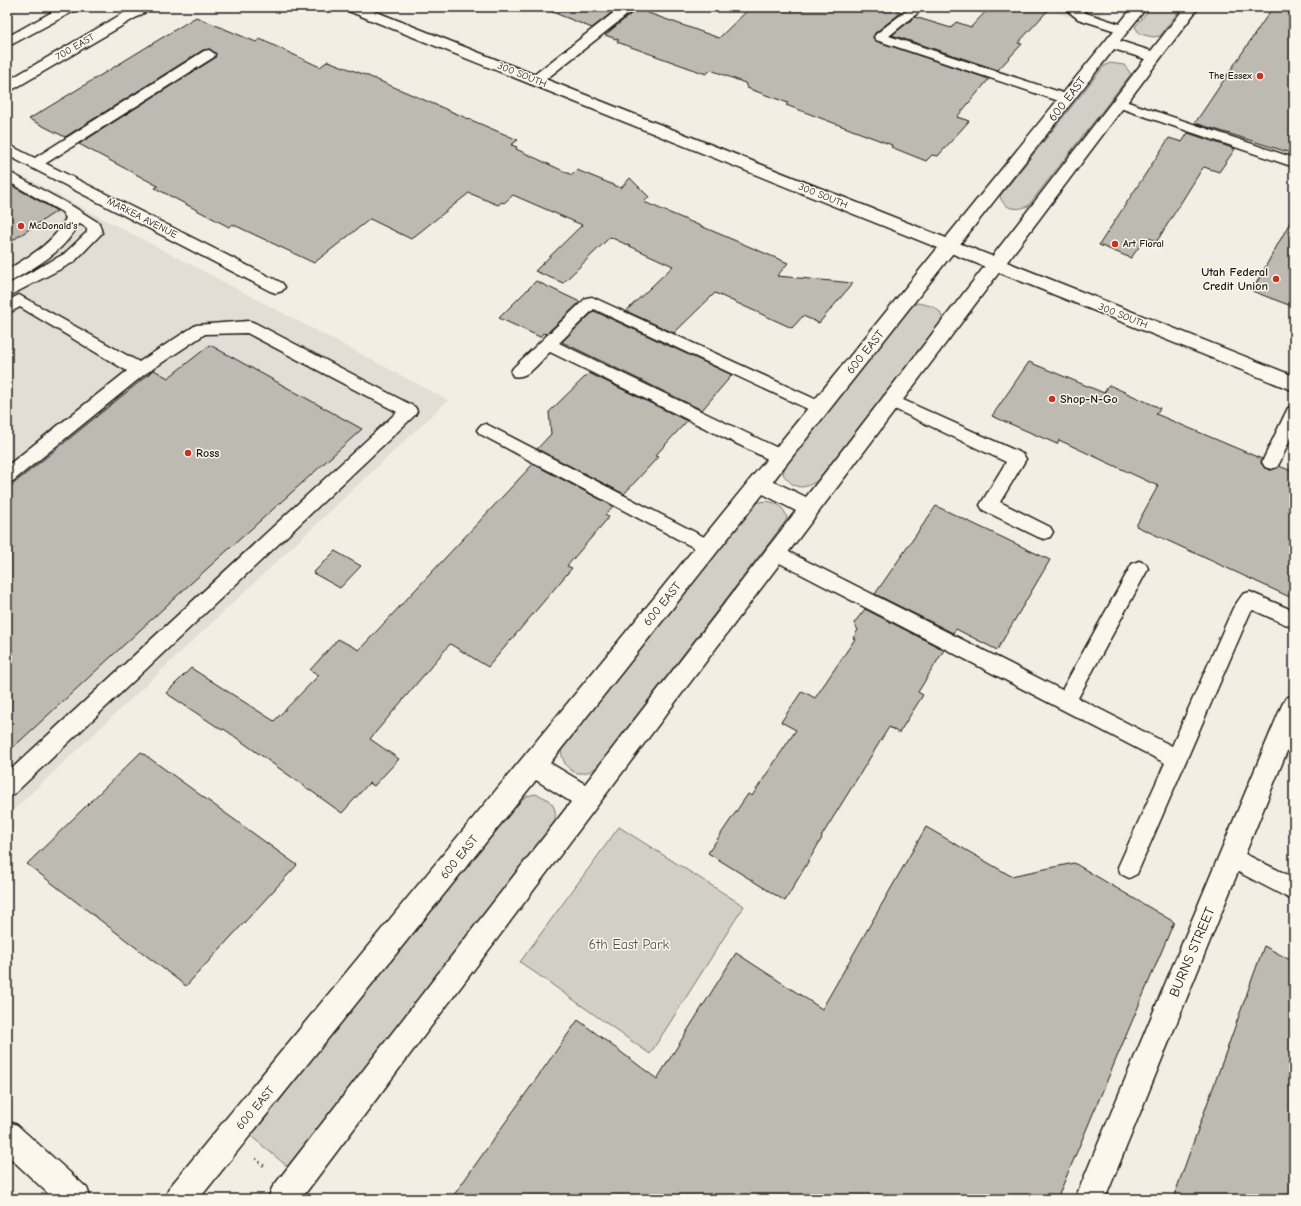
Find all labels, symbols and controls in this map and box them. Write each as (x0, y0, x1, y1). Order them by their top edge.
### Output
street label: 700 EAST (53, 31, 97, 63)
street label: 300 SOUTH (496, 60, 548, 90)
place label: The Essex (1209, 70, 1252, 82)
marker: The Essex (1255, 71, 1265, 81)
street label: 600 EAST (1045, 74, 1089, 124)
street label: 300 SOUTH (797, 181, 849, 211)
street label: MARKEA AVENUE (105, 195, 179, 241)
place label: McDonald's (29, 220, 78, 232)
marker: McDonald's (16, 221, 26, 231)
place label: Art Floral (1123, 238, 1164, 250)
marker: Art Floral (1110, 239, 1120, 249)
place label: Utah Federal Credit Union (1201, 265, 1268, 293)
marker: Utah Federal Credit Union (1271, 274, 1281, 284)
street label: 300 SOUTH (1097, 301, 1149, 331)
street label: 600 EAST (843, 327, 887, 377)
place label: Shop-N-Go (1060, 392, 1118, 406)
marker: Shop-N-Go (1047, 394, 1057, 404)
place label: Ross (196, 446, 219, 460)
marker: Ross (183, 448, 193, 458)
street label: 600 EAST (640, 579, 684, 629)
street label: 600 EAST (437, 832, 481, 882)
street label: BURNS STREET (1165, 904, 1219, 999)
park label: 6th East Park (589, 936, 670, 953)
street label: 600 EAST (233, 1083, 278, 1133)

